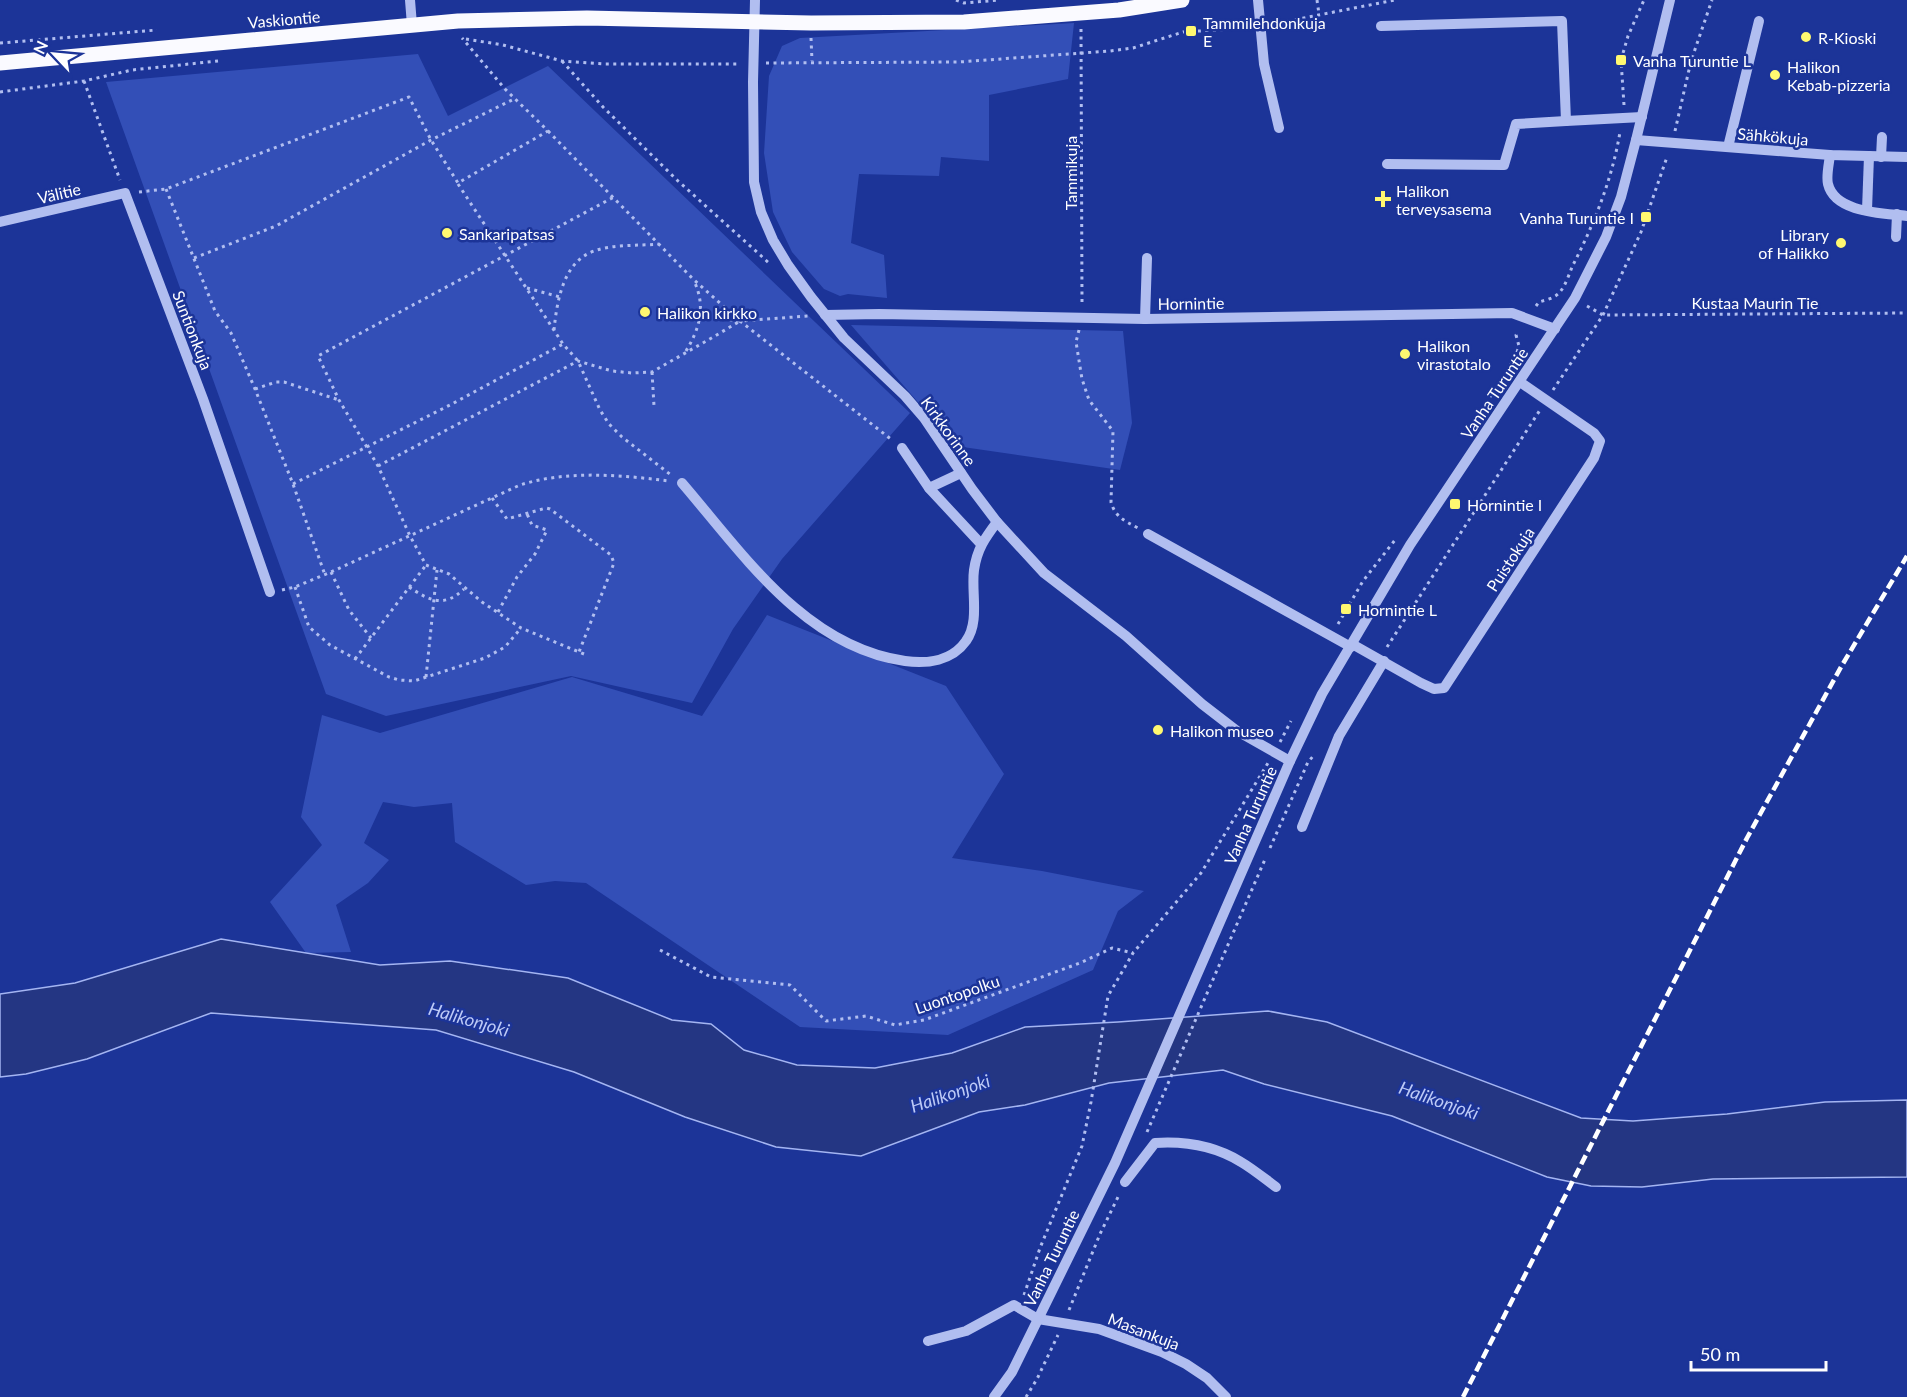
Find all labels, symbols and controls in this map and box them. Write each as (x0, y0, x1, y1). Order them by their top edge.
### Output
street label: Vaskiontie (247, 6, 321, 32)
place label: Tammilehdonkuja E (1203, 13, 1326, 50)
north arrow (24, 24, 84, 84)
marker: Tammilehdonkuja E (1184, 24, 1198, 38)
place label: R-Kioski (1818, 28, 1876, 47)
marker: R-Kioski (1799, 30, 1813, 44)
text: N (29, 38, 51, 57)
place label: Vanha Turuntie L (1633, 51, 1751, 70)
marker: Vanha Turuntie L (1614, 53, 1628, 67)
place label: Halikon Kebab-pizzeria (1787, 57, 1890, 94)
marker: Halikon Kebab-pizzeria (1768, 68, 1782, 82)
street label: Sähkökuja (1737, 123, 1809, 149)
street label: Tammikuja (1061, 136, 1080, 210)
street label: Välitie (36, 179, 82, 207)
place label: Halikon terveysasema (1396, 181, 1492, 218)
marker: Halikon terveysasema (1374, 190, 1392, 208)
place label: Vanha Turuntie I (1520, 208, 1634, 227)
marker: Vanha Turuntie I (1639, 210, 1653, 224)
place label: Sankaripatsas (459, 224, 555, 243)
place label: Library of Halikko (1758, 225, 1830, 262)
marker: Sankaripatsas (440, 226, 454, 240)
marker: Library of Halikko (1834, 236, 1848, 250)
street label: Suntionkuja (169, 288, 217, 372)
street label: Hornintie (1157, 293, 1225, 313)
street label: Kustaa Maurin Tie (1691, 293, 1819, 312)
place label: Halikon kirkko (657, 303, 757, 322)
marker: Halikon kirkko (638, 305, 652, 319)
place label: Halikon virastotalo (1417, 336, 1491, 373)
street label: Vanha Turuntie (1457, 344, 1531, 442)
marker: Halikon virastotalo (1398, 347, 1412, 361)
street label: Kirkkorinne (917, 393, 981, 469)
place label: Hornintie I (1467, 495, 1542, 514)
marker: Hornintie I (1448, 497, 1462, 511)
street label: Puistokuja (1482, 523, 1538, 595)
place label: Hornintie L (1358, 600, 1437, 619)
marker: Hornintie L (1339, 602, 1353, 616)
place label: Halikon museo (1170, 721, 1274, 740)
marker: Halikon museo (1151, 723, 1165, 737)
street label: Vanha Turuntie (1220, 763, 1280, 867)
street label: Luontopolku (912, 971, 1002, 1017)
water label: Halikonjoki (426, 997, 512, 1041)
water label: Halikonjoki (907, 1069, 993, 1117)
water label: Halikonjoki (1396, 1076, 1482, 1124)
street label: Vanha Turuntie (1019, 1206, 1083, 1310)
street label: Masankuja (1105, 1309, 1183, 1353)
scale bar (1691, 1334, 1826, 1372)
text: 50 m (1700, 1343, 1740, 1365)

